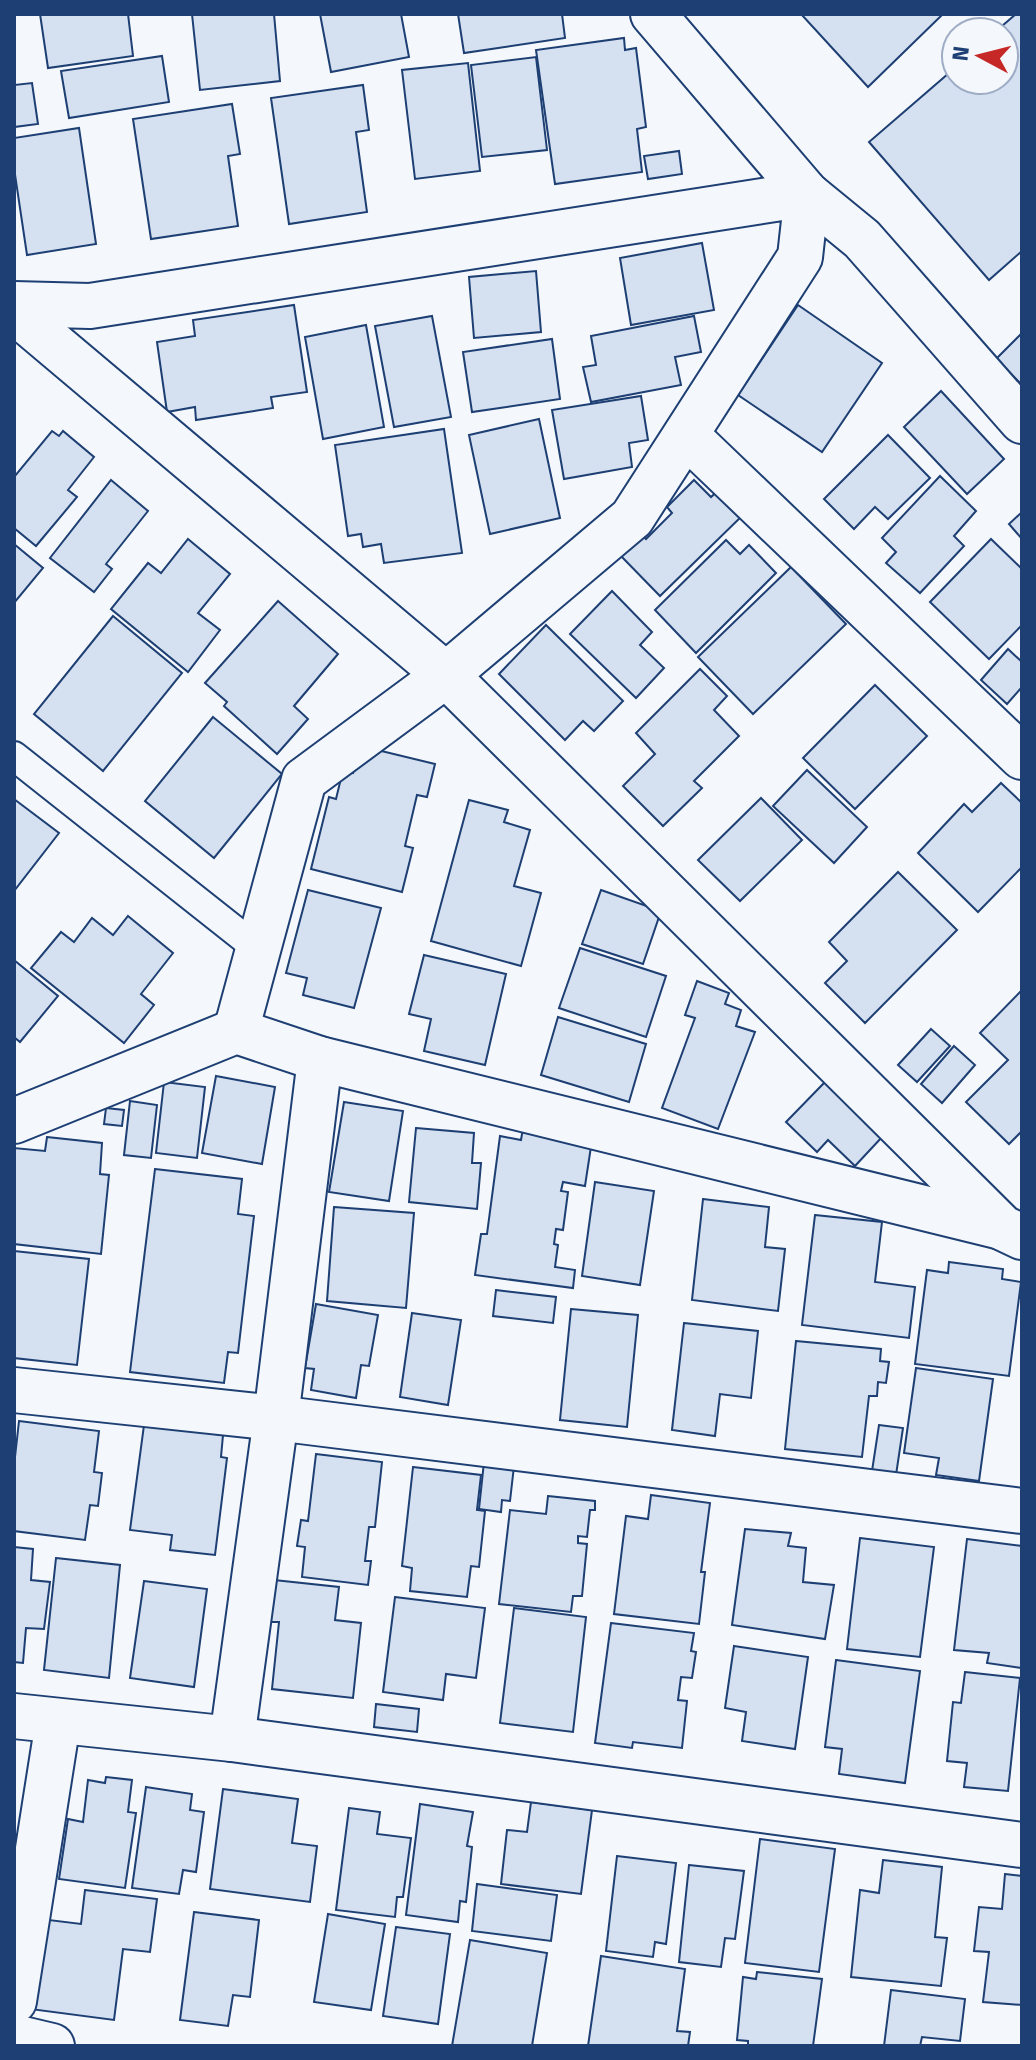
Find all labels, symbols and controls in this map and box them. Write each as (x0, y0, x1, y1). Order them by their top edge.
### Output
north arrow (940, 16, 1020, 96)
text: N (946, 45, 975, 63)

